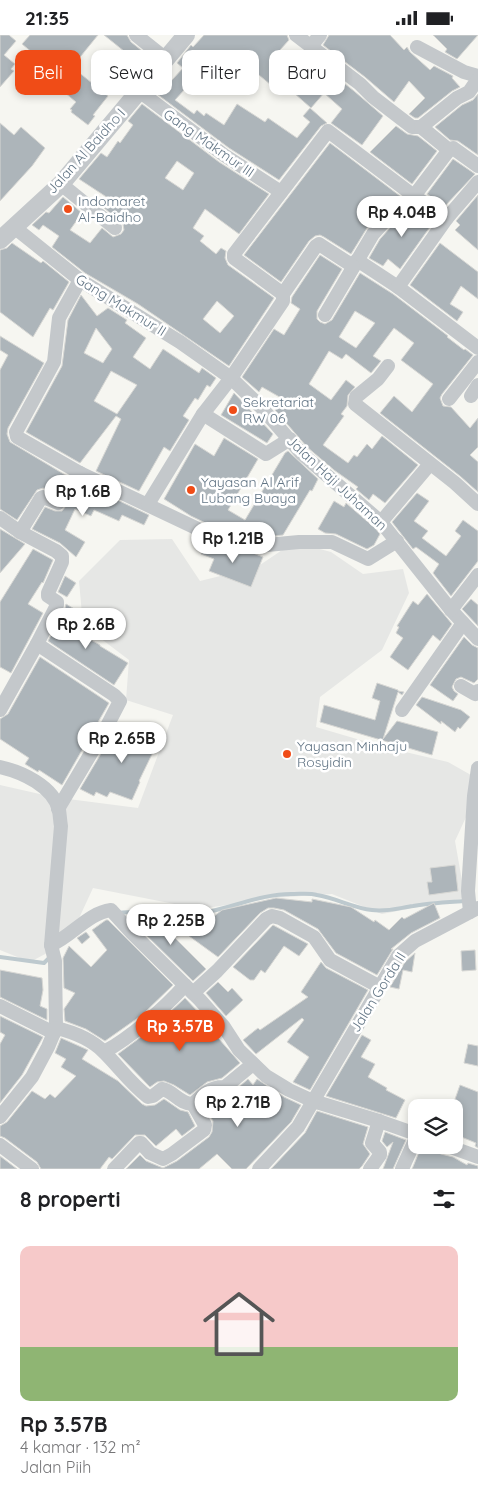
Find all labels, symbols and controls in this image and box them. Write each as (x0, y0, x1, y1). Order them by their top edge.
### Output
text: 21:35 (25, 6, 70, 30)
chip: Beli (15, 50, 81, 95)
chip: Sewa (91, 50, 172, 95)
chip: Filter (182, 50, 259, 95)
chip: Baru (269, 50, 345, 95)
street label: Jalan Al Baidho I (43, 104, 129, 198)
street label: Gang Makmur III (160, 105, 258, 181)
place label: Indomaret Al-Baidho (78, 192, 146, 226)
pin: Rp 4.04B (350, 195, 454, 238)
text: Rp 4.04B (368, 202, 436, 222)
marker: Indomaret Al-Baidho (62, 203, 74, 215)
street label: Gang Makmur II (72, 270, 170, 340)
place label: Sekretariat RW 06 (243, 393, 314, 427)
marker: Sekretariat RW 06 (227, 404, 239, 416)
street label: Jalan Haji Juhaman (283, 432, 391, 534)
place label: Yayasan Al Arif Lubang Buaya (201, 473, 299, 507)
pin: Rp 1.6B (37, 475, 129, 517)
text: Rp 1.6B (55, 481, 111, 501)
marker: Yayasan Al Arif Lubang Buaya (185, 484, 197, 496)
pin: Rp 1.21B (181, 521, 285, 564)
text: Rp 1.21B (202, 528, 264, 548)
pin: Rp 2.6B (40, 607, 132, 650)
text: Rp 2.6B (57, 614, 115, 634)
pin: Rp 2.65B (70, 721, 174, 764)
text: Rp 2.65B (88, 728, 156, 748)
place label: Yayasan Minhaju Rosyidin (297, 737, 407, 771)
marker: Yayasan Minhaju Rosyidin (281, 748, 293, 760)
pin: Rp 2.25B (119, 903, 223, 946)
text: Rp 2.25B (137, 910, 205, 930)
street label: Jalan Gorda II (346, 949, 410, 1035)
pin: Rp 3.57B (128, 1009, 232, 1052)
text: Rp 3.57B (147, 1016, 213, 1036)
pin: Rp 2.71B (186, 1085, 290, 1128)
text: Rp 2.71B (206, 1092, 270, 1112)
map controls (408, 1099, 463, 1154)
button: layers (408, 1099, 463, 1154)
icon: filters (430, 1185, 458, 1213)
text: 8 properti (20, 1186, 121, 1212)
icon: home (194, 1279, 284, 1369)
text: Rp 3.57B (20, 1411, 107, 1437)
text: 4 kamar · 132 m² (20, 1437, 141, 1457)
text: Jalan Piih (20, 1457, 91, 1477)

